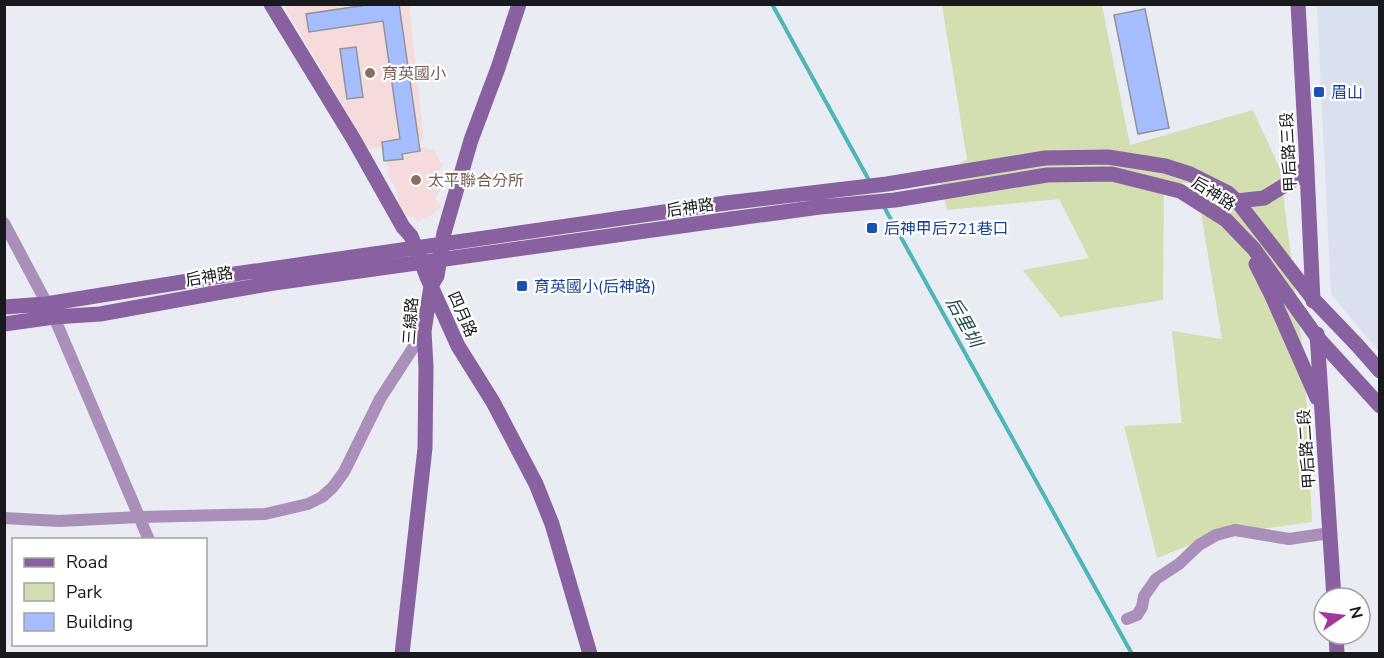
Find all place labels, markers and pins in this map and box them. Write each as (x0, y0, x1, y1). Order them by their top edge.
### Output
place label: 育英國小 (382, 63, 446, 85)
marker: 育英國小 (363, 66, 377, 80)
place label: 眉山 (1331, 82, 1363, 104)
marker: 眉山 (1312, 85, 1326, 99)
place label: 太平聯合分所 (428, 170, 524, 192)
marker: 太平聯合分所 (409, 173, 423, 187)
place label: 后神甲后721巷口 (884, 218, 1009, 240)
marker: 后神甲后721巷口 (865, 221, 879, 235)
place label: 育英國小(后神路) (534, 276, 656, 298)
marker: 育英國小(后神路) (515, 279, 529, 293)

